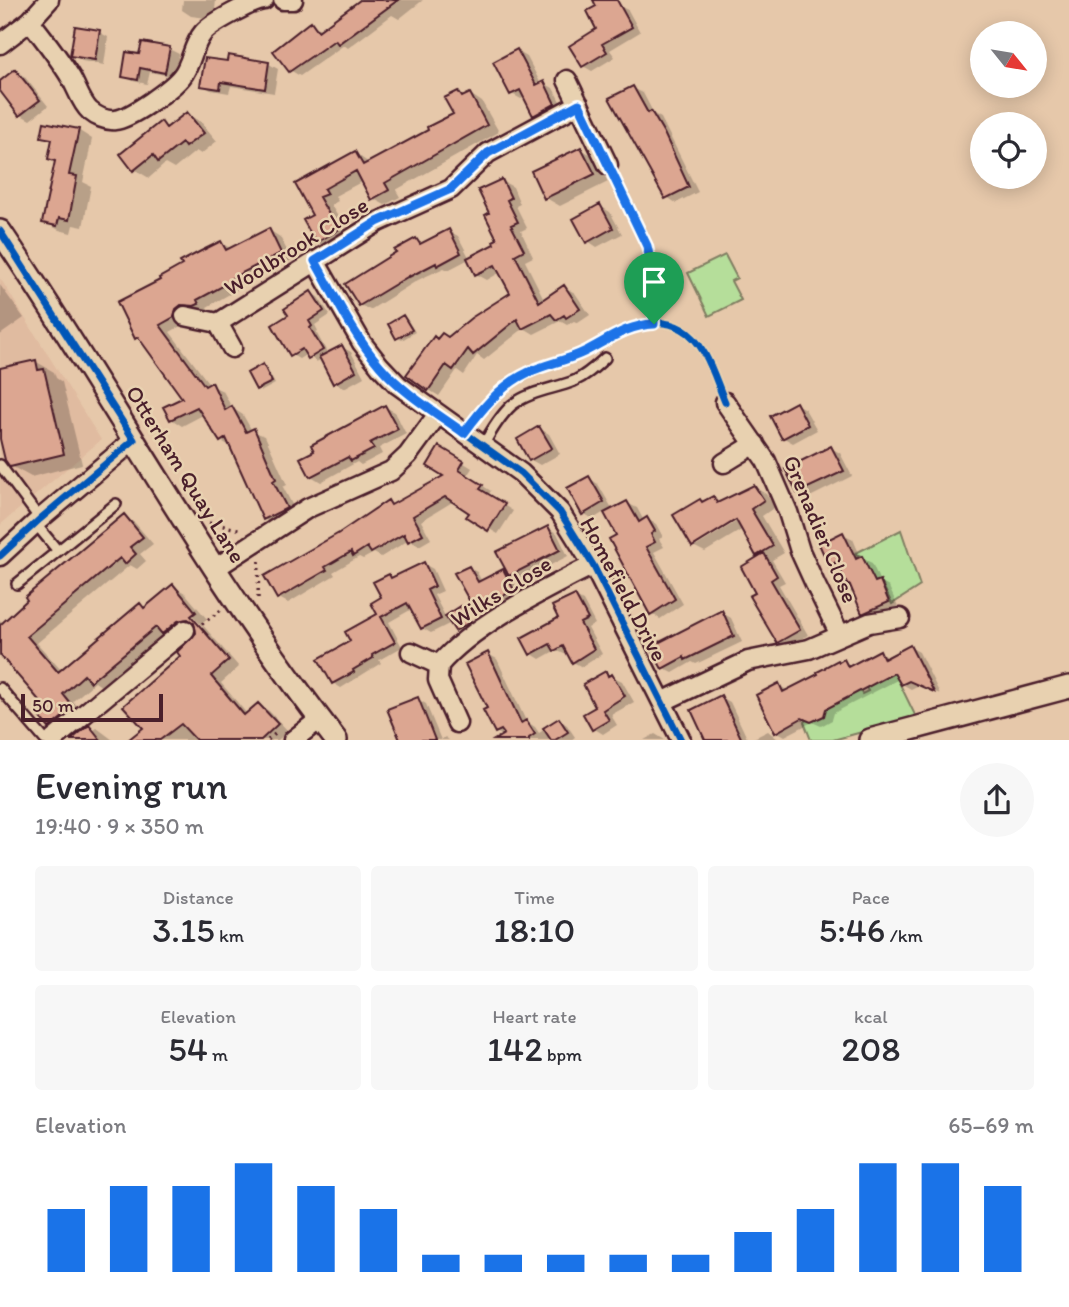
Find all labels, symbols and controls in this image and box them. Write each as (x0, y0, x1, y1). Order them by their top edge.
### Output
north arrow (970, 21, 1046, 98)
map controls (970, 21, 1047, 189)
button: locate (970, 112, 1047, 189)
street label: Woolbrook Close (219, 190, 373, 302)
pin (624, 252, 684, 324)
icon: arrive (635, 263, 673, 301)
street label: Otterham Quay Lane (120, 380, 252, 568)
street label: Grenadier Close (777, 451, 865, 607)
street label: Homefield Drive (574, 512, 674, 666)
street label: Wilks Close (445, 549, 557, 633)
scale bar (21, 691, 163, 723)
text: 50 m (32, 694, 74, 717)
text: Evening run (35, 763, 228, 809)
button: share (960, 763, 1034, 837)
text: 19:40 · 9 × 350 m (35, 812, 204, 840)
text: Distance (163, 886, 234, 909)
text: Time (514, 886, 555, 909)
text: Pace (852, 886, 890, 909)
text: 3.15 (152, 909, 215, 951)
text: 18:10 (494, 909, 575, 951)
text: 5:46 (819, 909, 885, 951)
text: km (215, 924, 244, 947)
text: /km (885, 924, 923, 947)
text: Elevation (160, 1005, 236, 1028)
text: Heart rate (492, 1005, 577, 1028)
text: kcal (854, 1005, 888, 1028)
text: 54 (168, 1028, 208, 1070)
text: 142 (487, 1028, 543, 1070)
text: 208 (841, 1028, 900, 1070)
text: m (208, 1043, 228, 1066)
text: bpm (543, 1043, 582, 1066)
text: Elevation (35, 1111, 126, 1139)
text: 65–69 m (948, 1111, 1034, 1139)

